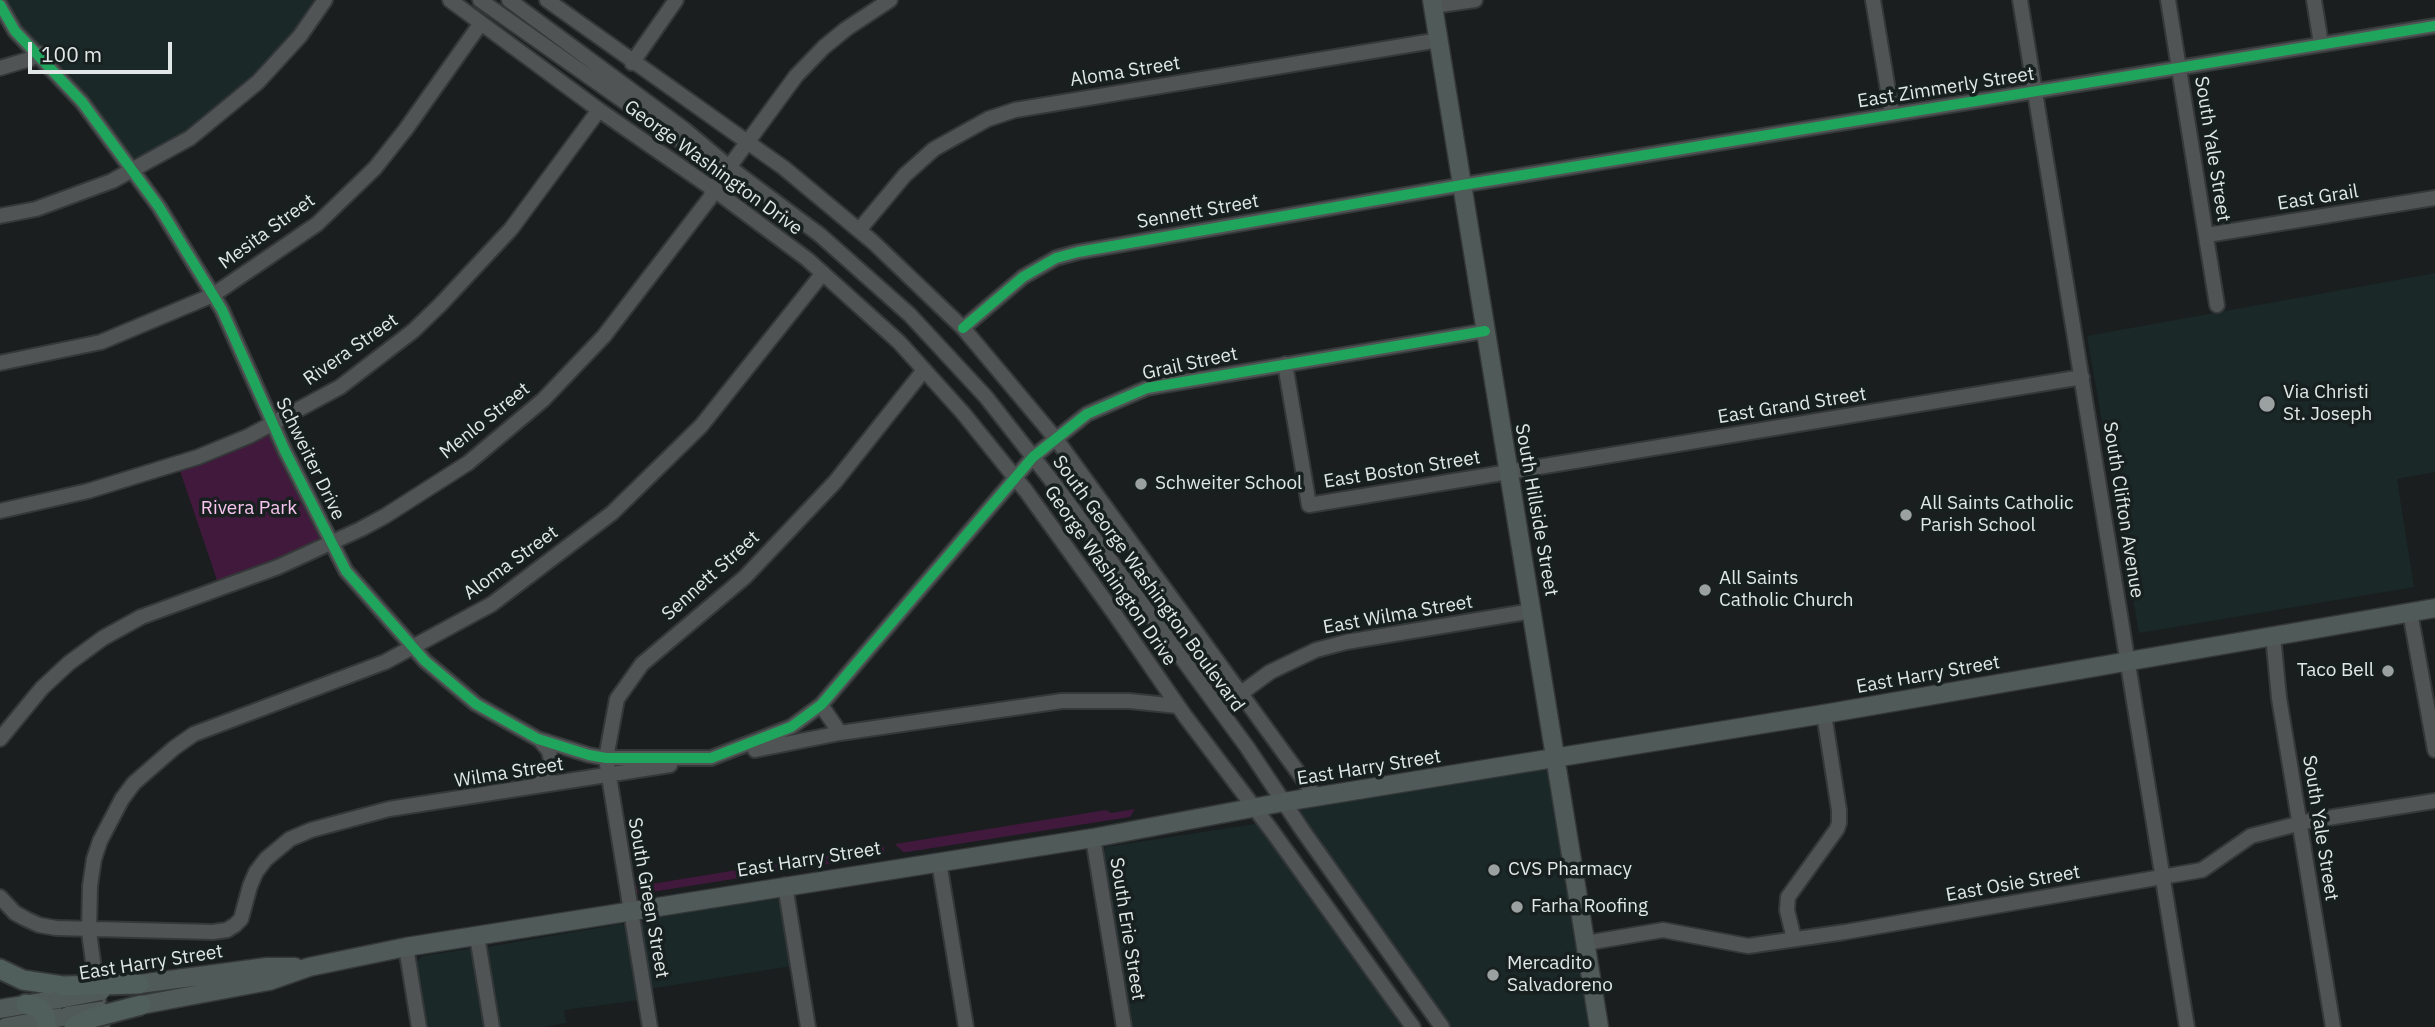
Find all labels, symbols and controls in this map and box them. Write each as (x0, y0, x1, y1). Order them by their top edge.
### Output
scale bar (32, 28, 175, 72)
text: 100 m (41, 40, 102, 68)
street label: Aloma Street (1068, 52, 1182, 92)
street label: East Zimmerly Street (1856, 63, 2036, 113)
street label: South Yale Street (2189, 75, 2235, 223)
street label: George Washington Drive (619, 96, 807, 240)
street label: East Grail (2276, 180, 2360, 216)
street label: Mesita Street (214, 189, 320, 275)
street label: Sennett Street (1135, 190, 1261, 234)
street label: Rivera Street (299, 309, 403, 391)
street label: Grail Street (1140, 343, 1240, 385)
street label: Menlo Street (435, 378, 535, 464)
place label: Via Christi St. Joseph (2283, 382, 2372, 426)
street label: East Grand Street (1716, 383, 1868, 429)
street label: Schweiter Drive (270, 394, 350, 524)
marker: Via Christi St. Joseph (2257, 394, 2277, 414)
street label: South Clifton Avenue (2098, 420, 2148, 600)
street label: South Hillside Street (1510, 422, 1562, 598)
street label: East Boston Street (1322, 446, 1482, 494)
street label: South George Washington Boulevard (1047, 451, 1249, 717)
place label: Schweiter School (1155, 473, 1302, 495)
marker: Schweiter School (1133, 476, 1149, 492)
street label: George Washington Drive (1039, 482, 1181, 670)
place label: All Saints Catholic Parish School (1920, 493, 2074, 537)
park label: Rivera Park (201, 498, 297, 520)
marker: All Saints Catholic Parish School (1898, 507, 1914, 523)
street label: Aloma Street (459, 521, 563, 605)
street label: Sennett Street (658, 526, 764, 626)
place label: All Saints Catholic Church (1719, 568, 1854, 612)
marker: All Saints Catholic Church (1697, 582, 1713, 598)
street label: East Wilma Street (1321, 591, 1475, 639)
street label: East Harry Street (1854, 651, 2002, 699)
place label: Taco Bell (2297, 660, 2374, 682)
marker: Taco Bell (2380, 663, 2396, 679)
street label: East Harry Street (1295, 745, 1443, 791)
street label: Wilma Street (453, 753, 565, 793)
street label: South Yale Street (2297, 754, 2343, 902)
street label: South Green Street (623, 816, 673, 980)
street label: East Harry Street (735, 837, 883, 883)
street label: South Erie Street (1104, 856, 1150, 1002)
place label: CVS Pharmacy (1508, 859, 1632, 881)
street label: East Osie Street (1944, 861, 2082, 907)
marker: CVS Pharmacy (1486, 862, 1502, 878)
place label: Farha Roofing (1531, 896, 1648, 918)
marker: Farha Roofing (1509, 899, 1525, 915)
street label: East Harry Street (77, 940, 225, 986)
place label: Mercadito Salvadoreno (1507, 953, 1613, 997)
marker: Mercadito Salvadoreno (1485, 967, 1501, 983)

